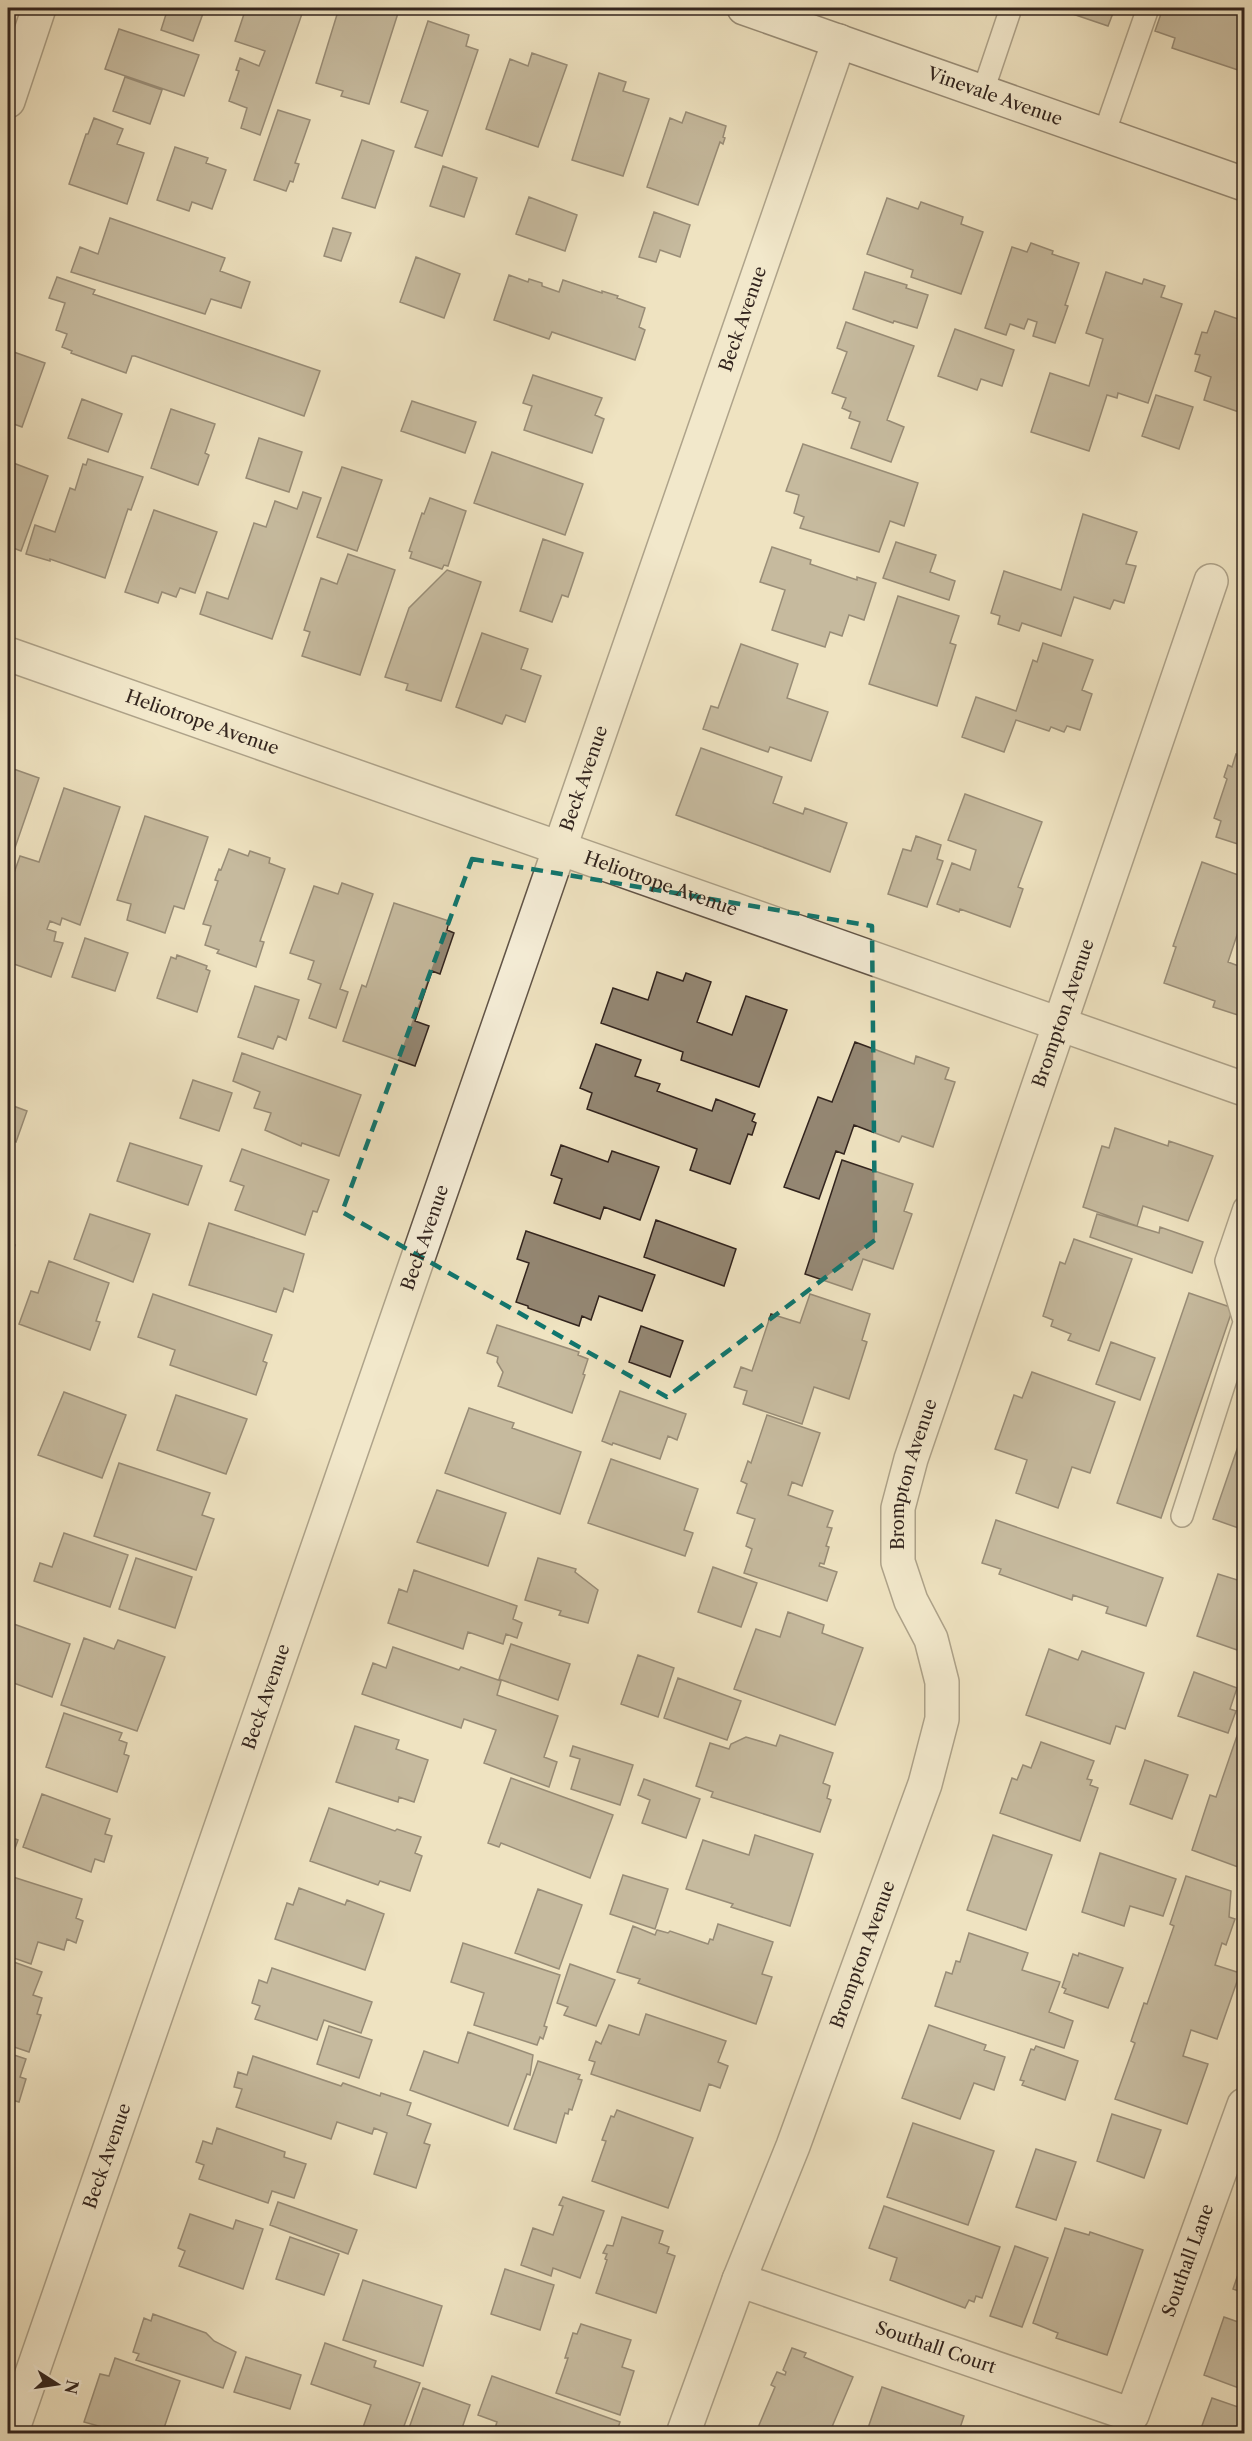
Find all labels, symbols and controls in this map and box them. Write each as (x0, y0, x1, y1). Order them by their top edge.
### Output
street label: Vinevale Avenue (923, 62, 1065, 130)
street label: Beck Avenue (714, 263, 771, 375)
street label: Heliotrope Avenue (123, 685, 282, 760)
street label: Beck Avenue (555, 723, 612, 834)
street label: Heliotrope Avenue (581, 847, 740, 921)
street label: Brompton Avenue (1028, 936, 1099, 1090)
street label: Beck Avenue (397, 1182, 453, 1293)
street label: Brompton Avenue (887, 1396, 942, 1550)
street label: Beck Avenue (238, 1641, 294, 1753)
street label: Brompton Avenue (826, 1878, 900, 2032)
street label: Beck Avenue (79, 2100, 136, 2212)
street label: Southall Lane (1157, 2201, 1218, 2320)
street label: Southall Court (873, 2317, 999, 2379)
north arrow (27, 2354, 87, 2414)
text: N (60, 2378, 83, 2396)

